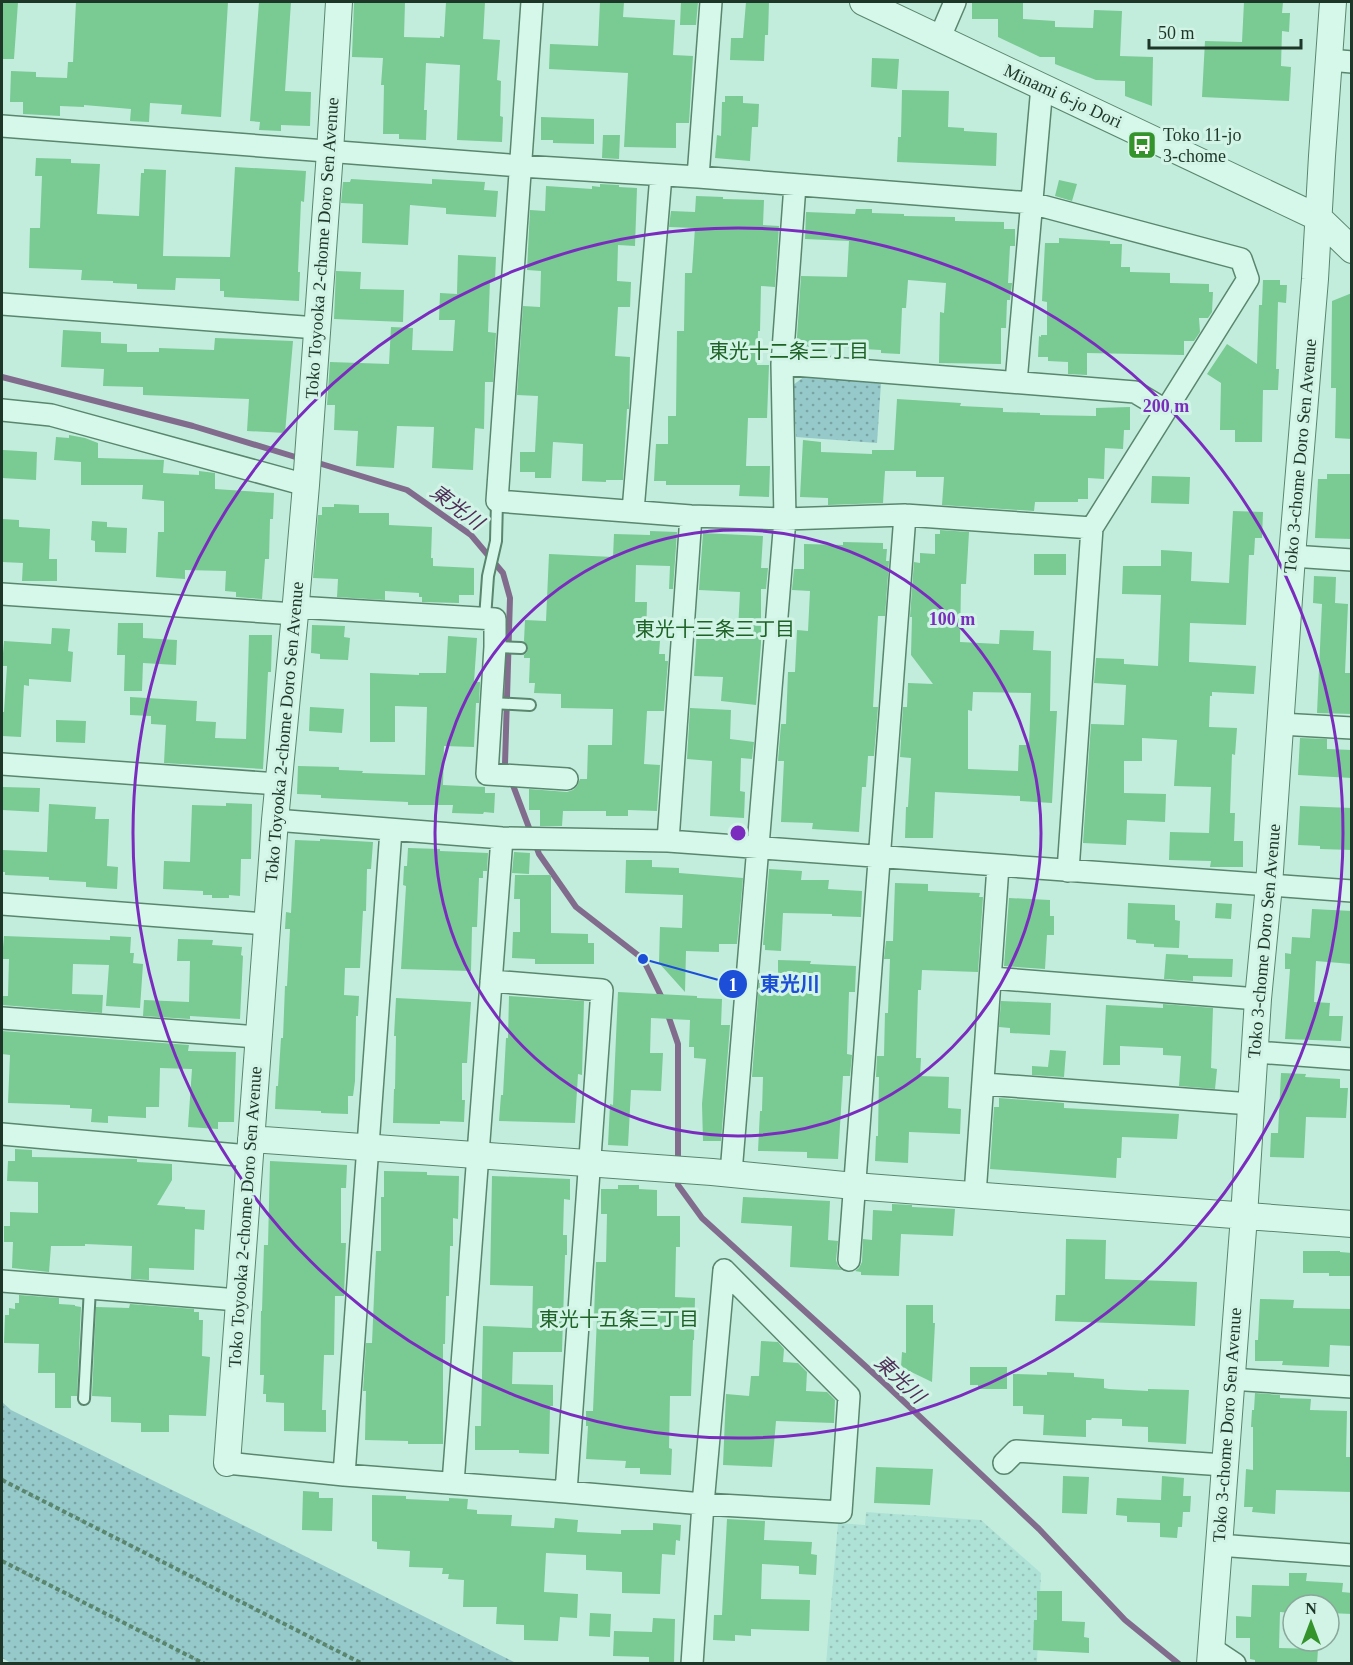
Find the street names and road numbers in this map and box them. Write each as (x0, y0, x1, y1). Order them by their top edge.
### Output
street label: Minami 6-jo Dori (1001, 60, 1125, 132)
street label: Toko Toyooka 2-chome Doro Sen Avenue (301, 97, 343, 399)
street label: Toko 3-chome Doro Sen Avenue (1280, 338, 1320, 574)
street label: Toko Toyooka 2-chome Doro Sen Avenue (261, 581, 307, 883)
street label: Toko 3-chome Doro Sen Avenue (1244, 823, 1284, 1059)
street label: Toko Toyooka 2-chome Doro Sen Avenue (224, 1066, 266, 1368)
street label: Toko 3-chome Doro Sen Avenue (1209, 1307, 1245, 1543)

